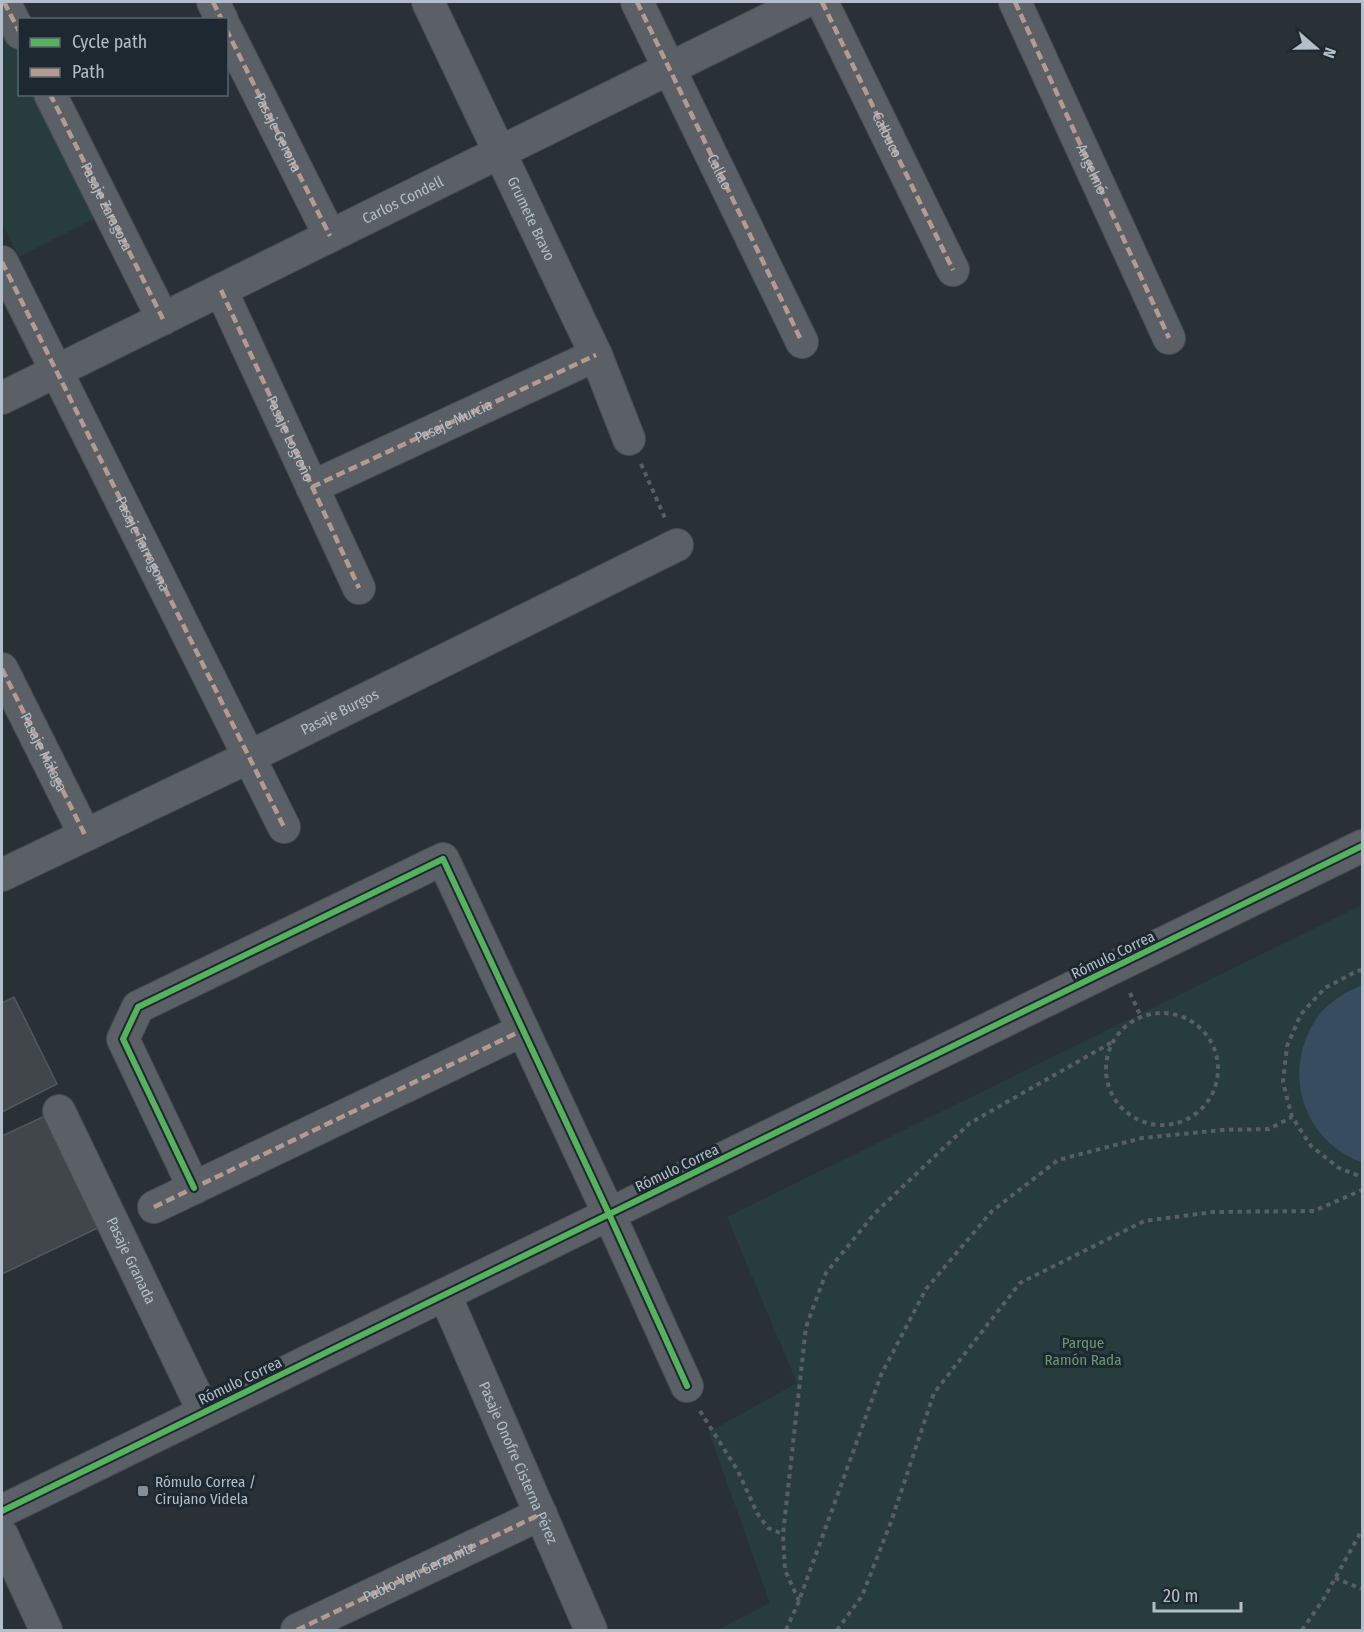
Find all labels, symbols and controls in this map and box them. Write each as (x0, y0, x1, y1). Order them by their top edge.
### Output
legend (18, 18, 228, 96)
north arrow (1286, 18, 1346, 78)
text: Cycle path (72, 31, 147, 53)
text: N (1319, 45, 1340, 61)
text: Path (72, 61, 105, 83)
street label: Pasaje Gerona (251, 90, 306, 175)
street label: Calbuco (868, 109, 906, 161)
street label: Angelmó (1072, 141, 1111, 197)
street label: Callao (703, 151, 736, 193)
street label: Pasaje Zaragoza (77, 159, 136, 254)
street label: Carlos Condell (359, 172, 446, 228)
street label: Grumete Bravo (503, 174, 559, 264)
street label: Pasaje Logroño (262, 393, 318, 485)
street label: Pasaje Murcia (412, 395, 495, 447)
street label: Pasaje Tarragona (112, 494, 174, 594)
street label: Pasaje Burgos (298, 685, 382, 739)
street label: Pasaje Málaga (16, 710, 71, 795)
street label: Rómulo Correa (1068, 927, 1158, 983)
street label: Rómulo Correa (632, 1140, 722, 1196)
street label: Pasaje Granada (103, 1214, 160, 1307)
park label: Parque Ramón Rada (1045, 1334, 1122, 1369)
street label: Rómulo Correa (195, 1353, 285, 1409)
street label: Pasaje Onofre Cisterna Pérez (475, 1379, 561, 1547)
place label: Rómulo Correa / Cirujano Videla (155, 1473, 256, 1508)
marker: Rómulo Correa / Cirujano Videla (136, 1484, 150, 1498)
street label: Pablo Von Gerzanitz (360, 1538, 478, 1606)
scale bar (1154, 1575, 1241, 1613)
text: 20 m (1163, 1585, 1198, 1607)

